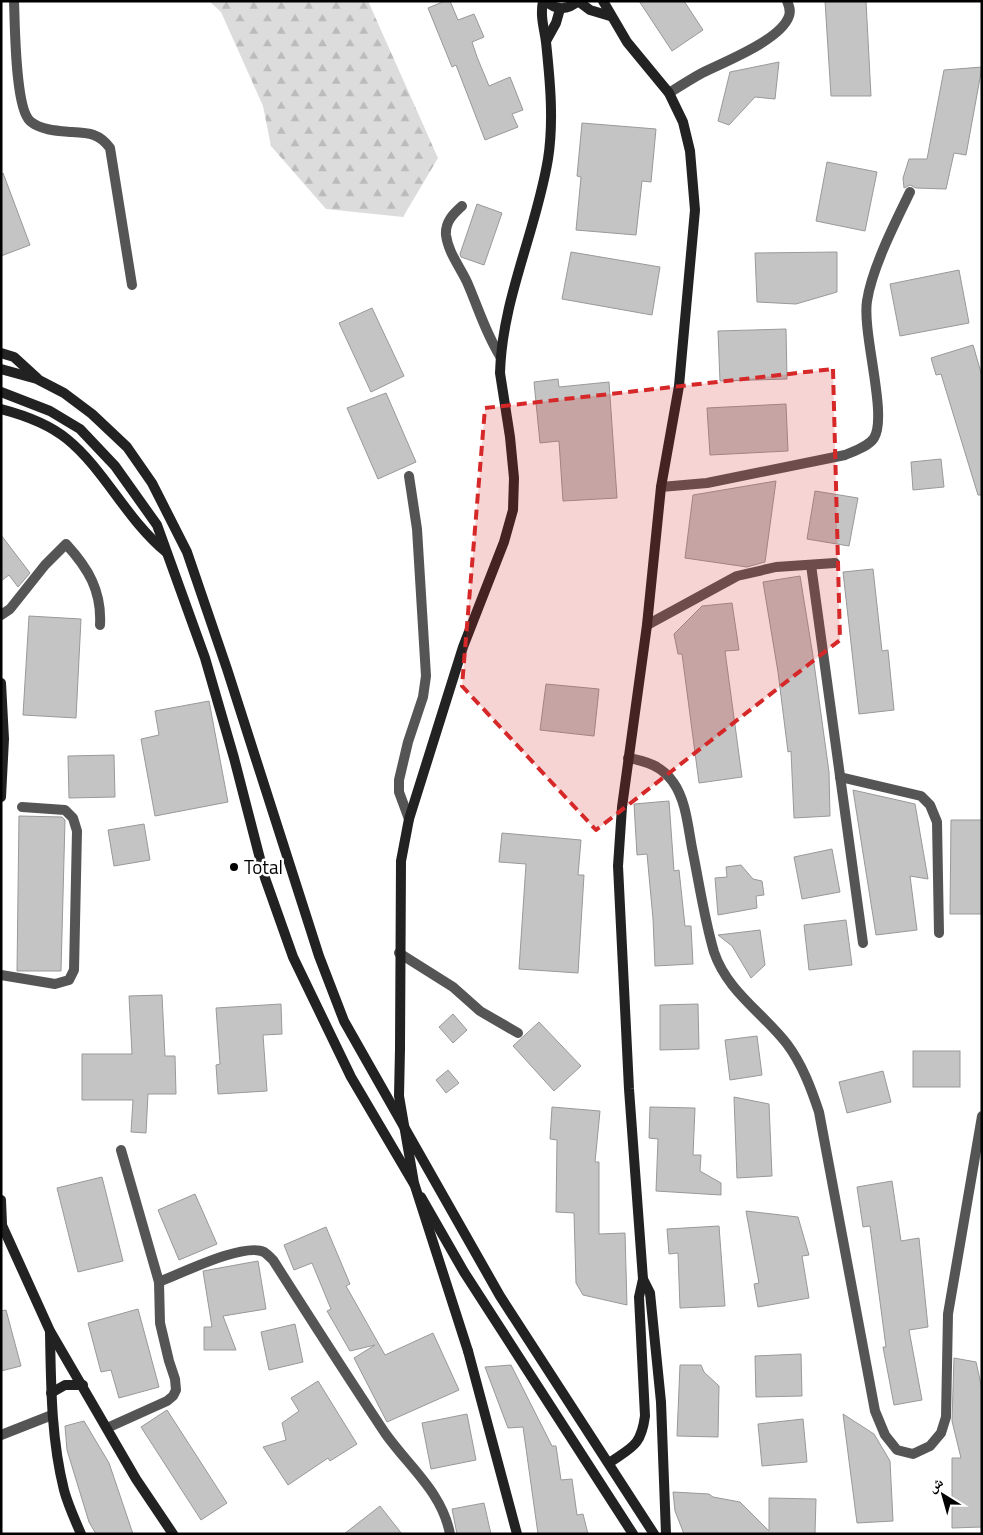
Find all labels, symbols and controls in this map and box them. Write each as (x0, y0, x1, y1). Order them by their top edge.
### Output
place label: Total (244, 852, 283, 881)
marker: Total (228, 861, 240, 873)
north arrow (918, 1470, 968, 1520)
text: ش (923, 1471, 947, 1497)

